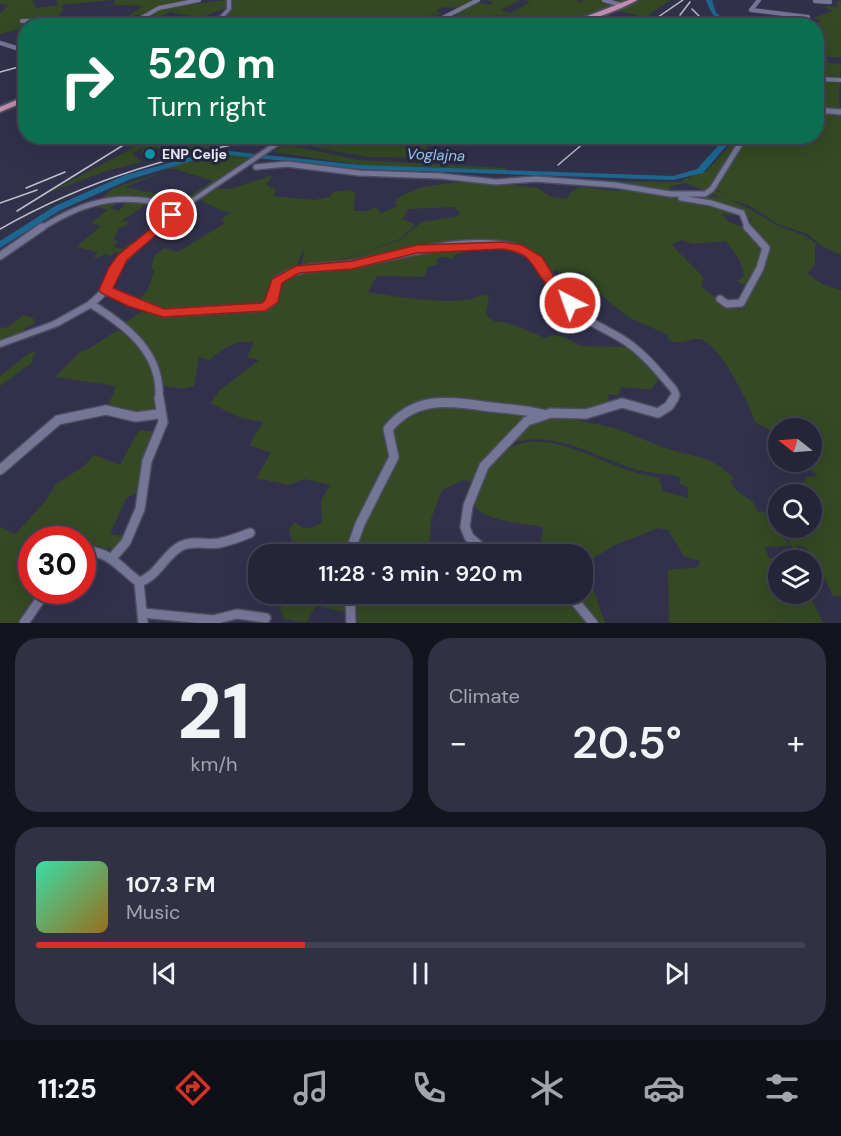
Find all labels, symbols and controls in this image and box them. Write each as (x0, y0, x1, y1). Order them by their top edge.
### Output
text: 520 m (147, 36, 276, 91)
icon: right (48, 42, 126, 120)
text: Turn right (147, 89, 267, 124)
water label: Voglajna (406, 144, 466, 166)
place label: ENP Celje (162, 145, 227, 163)
marker: ENP Celje (143, 147, 157, 161)
pin (146, 189, 197, 240)
icon: arrive (155, 198, 188, 231)
position arrow (538, 271, 602, 335)
north arrow (768, 418, 822, 472)
map controls (768, 418, 822, 604)
button: search (768, 484, 822, 538)
speed limit sign: 30 (18, 526, 96, 604)
button: layers (768, 550, 822, 604)
text: 11:28 · 3 min · 920 m (318, 559, 523, 588)
text: 21 (177, 661, 251, 762)
text: Climate (449, 683, 520, 709)
text: 20.5° (572, 713, 682, 772)
text: − (449, 721, 467, 764)
text: + (787, 721, 805, 764)
text: km/h (190, 751, 238, 777)
text: 107.3 FM (126, 870, 216, 899)
text: Music (126, 899, 181, 925)
icon: previous (148, 957, 181, 990)
icon: pause (404, 957, 437, 990)
icon: next (660, 957, 693, 990)
icon: directions (172, 1067, 214, 1109)
icon: music (290, 1067, 332, 1109)
icon: phone (408, 1067, 450, 1109)
icon: climate (526, 1067, 568, 1109)
icon: car (643, 1067, 685, 1109)
icon: filters (761, 1067, 803, 1109)
text: 11:25 (38, 1071, 97, 1106)

